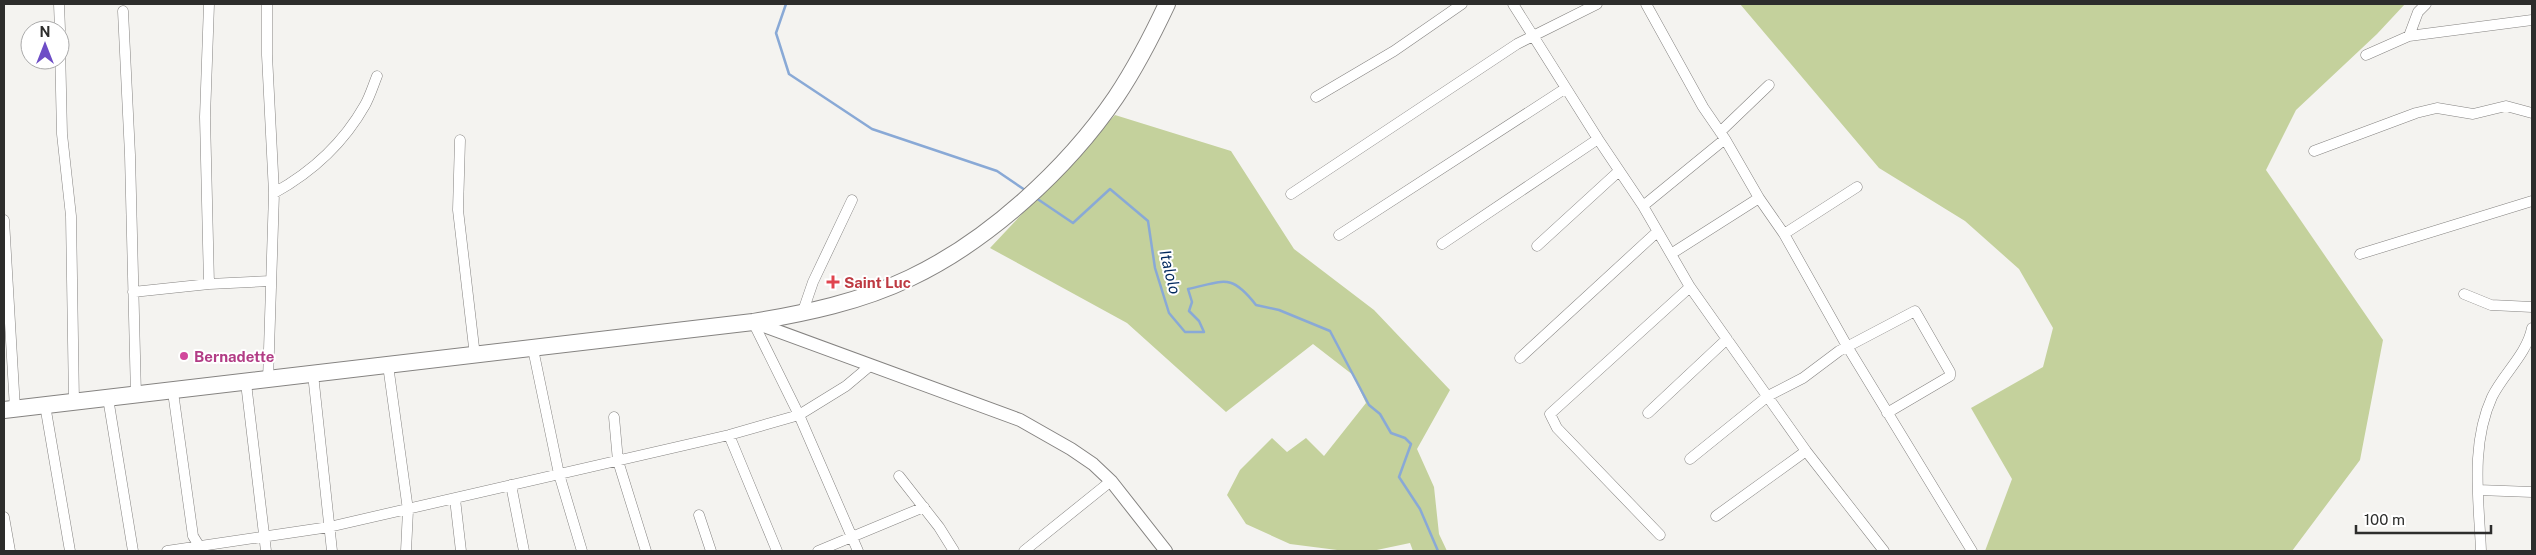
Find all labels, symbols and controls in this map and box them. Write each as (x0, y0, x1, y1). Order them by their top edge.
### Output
north arrow (20, 20, 70, 70)
text: N (40, 24, 50, 40)
water label: Italolo (1155, 248, 1185, 297)
place label: Saint Luc (844, 274, 911, 291)
marker: Saint Luc (826, 275, 840, 289)
place label: Bernadette (194, 348, 274, 365)
marker: Bernadette (178, 350, 190, 362)
scale bar (2356, 502, 2491, 534)
text: 100 m (2364, 511, 2405, 528)

